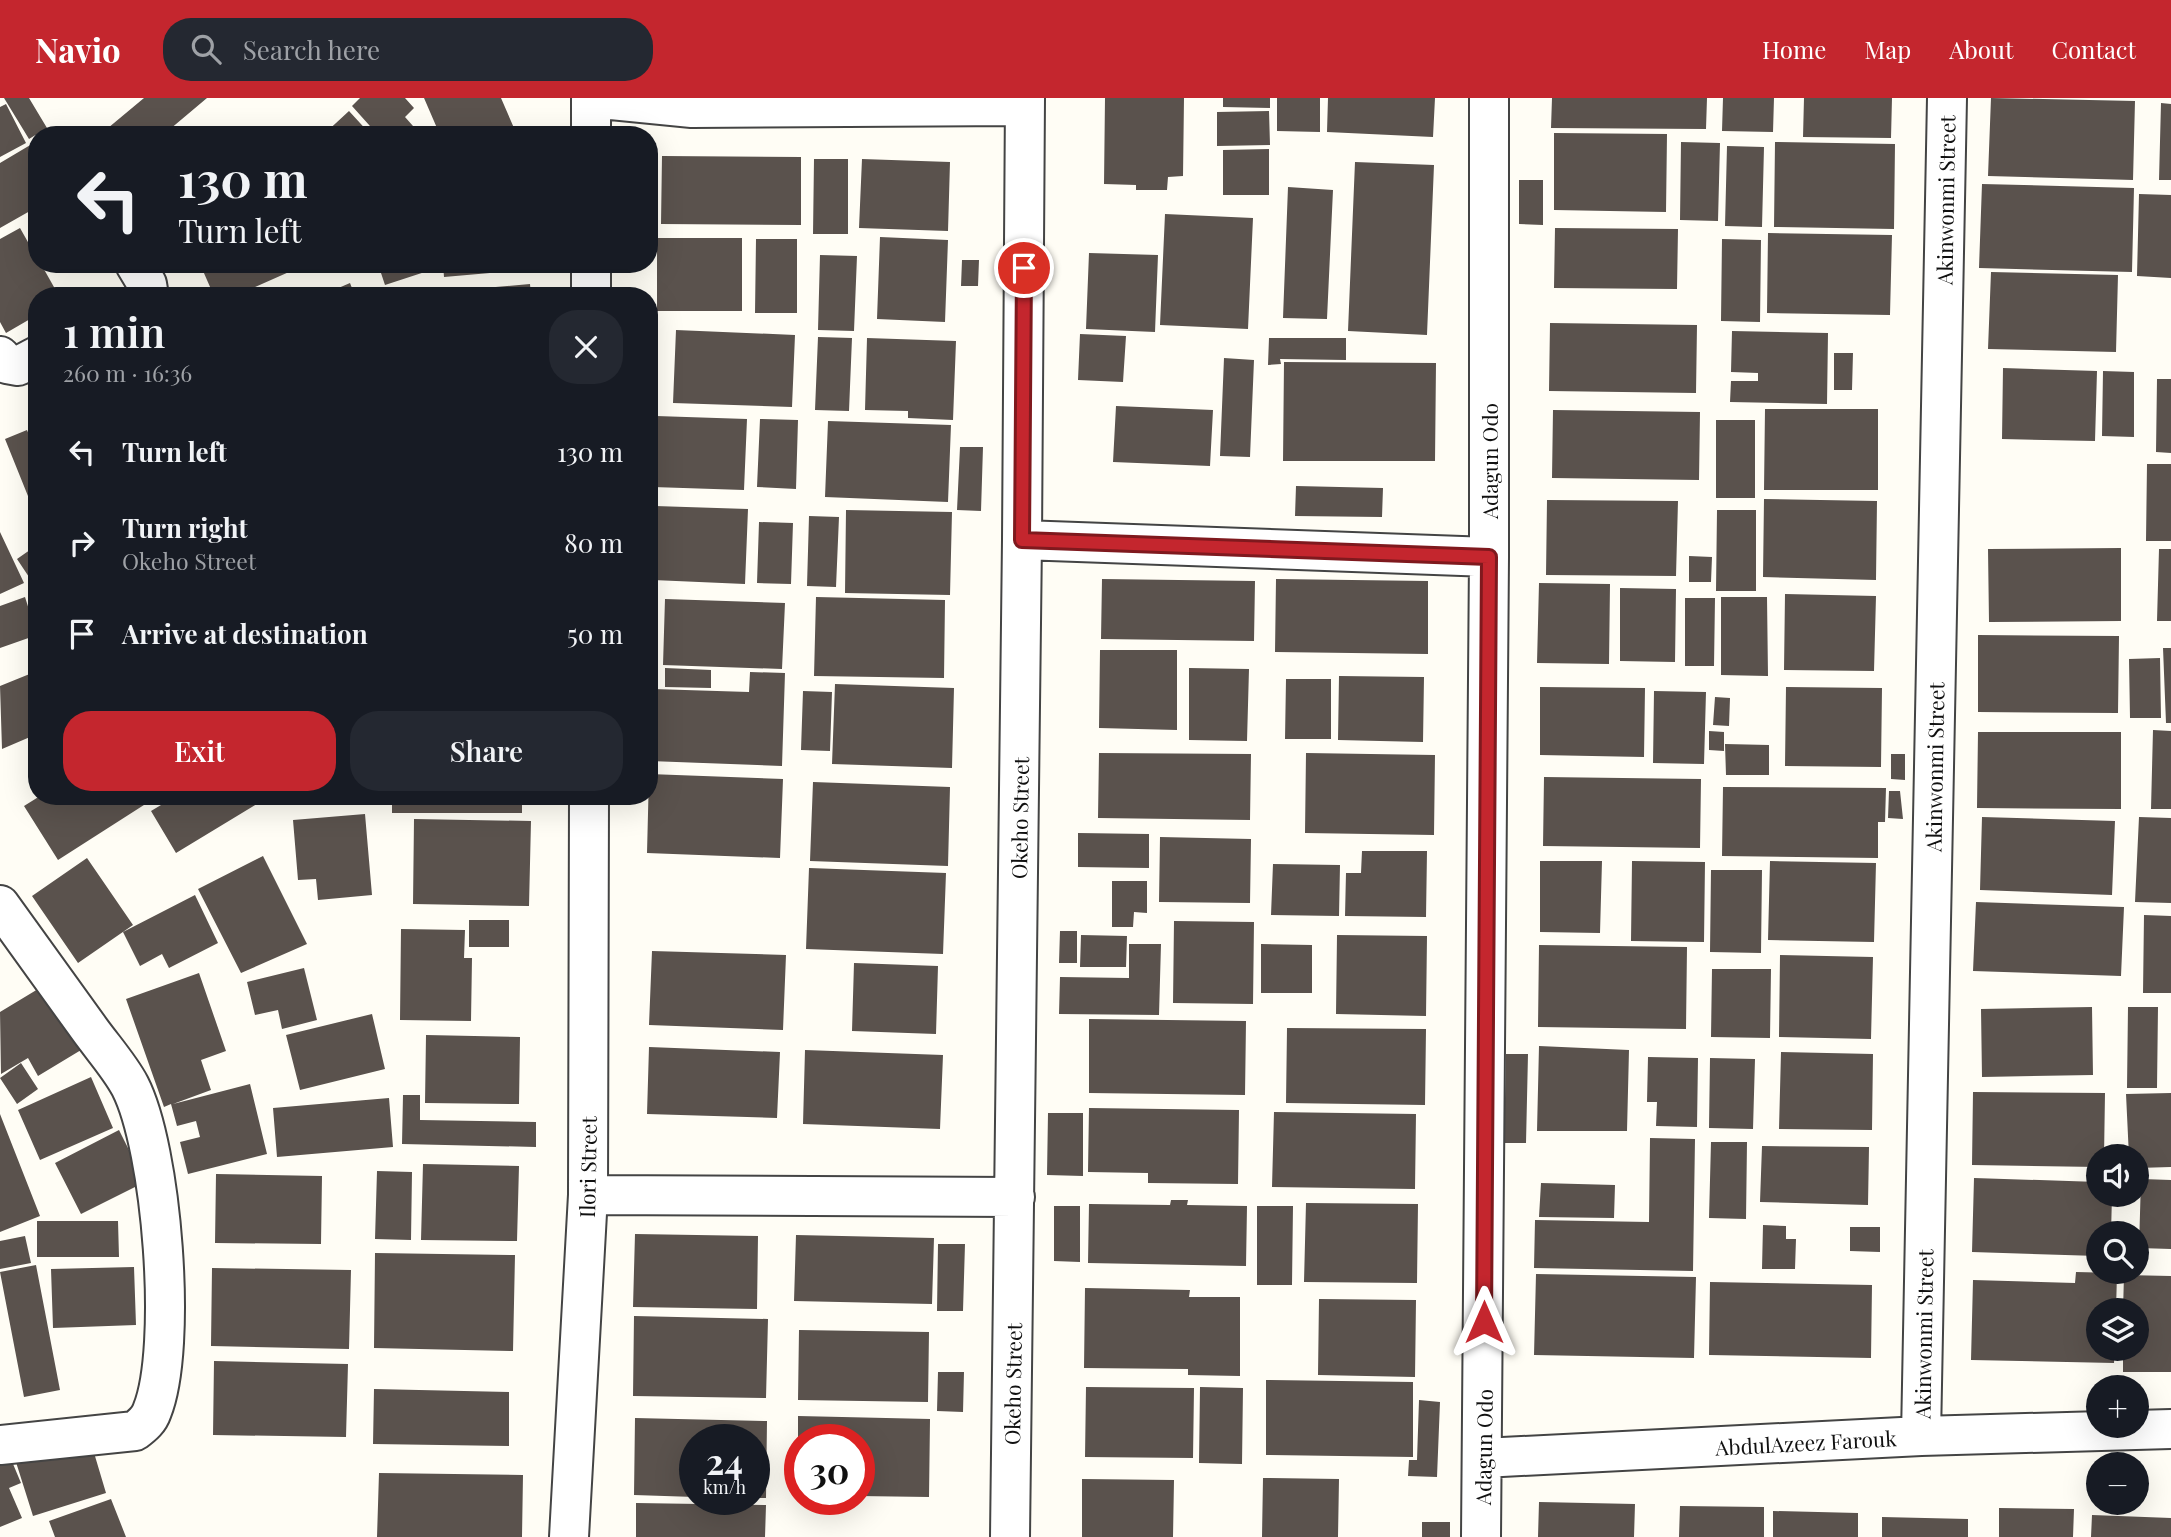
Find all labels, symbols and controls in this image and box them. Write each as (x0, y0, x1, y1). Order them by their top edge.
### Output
search box (163, 18, 653, 81)
text: Navio (35, 27, 121, 71)
icon: search (187, 30, 225, 68)
text: Search here (243, 32, 380, 67)
text: Home (1762, 33, 1826, 65)
text: Map (1864, 33, 1911, 65)
text: About (1949, 33, 2013, 65)
text: Contact (2051, 33, 2136, 65)
street label: Akinwonmi Street (1930, 114, 1960, 286)
text: 130 m (178, 145, 308, 210)
icon: left (63, 154, 154, 245)
text: Turn left (178, 208, 302, 251)
pin (994, 238, 1054, 298)
icon: arrive (1005, 249, 1043, 287)
text: 1 min (63, 303, 165, 359)
button: close (549, 310, 623, 384)
text: 260 m · 16:36 (63, 357, 192, 388)
street label: Adagun Odo (1475, 403, 1503, 520)
icon: left (63, 433, 101, 471)
text: Turn left (122, 434, 227, 469)
text: 130 m (557, 434, 623, 469)
text: Turn right (122, 510, 248, 545)
icon: right (63, 524, 101, 562)
text: 80 m (564, 525, 623, 560)
text: Okeho Street (122, 545, 256, 576)
icon: arrive (63, 615, 101, 653)
text: Arrive at destination (122, 616, 368, 651)
text: 50 m (567, 616, 623, 651)
street label: Akinwonmi Street (1919, 681, 1949, 853)
button: Exit (63, 711, 336, 791)
button: Share (350, 711, 623, 791)
street label: Okeho Street (1004, 756, 1034, 879)
street label: Ilori Street (572, 1115, 602, 1218)
map controls (2086, 1144, 2149, 1515)
button: sound (2086, 1144, 2149, 1207)
button: search (2086, 1221, 2149, 1284)
street label: Akinwonmi Street (1908, 1248, 1938, 1420)
position arrow (1447, 1285, 1521, 1359)
button: layers (2086, 1298, 2149, 1361)
street label: Okeho Street (997, 1322, 1027, 1445)
button: + (2086, 1375, 2149, 1438)
street label: Adagun Odo (1468, 1389, 1498, 1506)
street label: AbdulAzeez Farouk (1714, 1423, 1898, 1461)
speed limit sign: 30 (784, 1424, 875, 1515)
text: 24 (706, 1437, 743, 1484)
button: − (2086, 1452, 2149, 1515)
text: km/h (703, 1475, 746, 1499)

